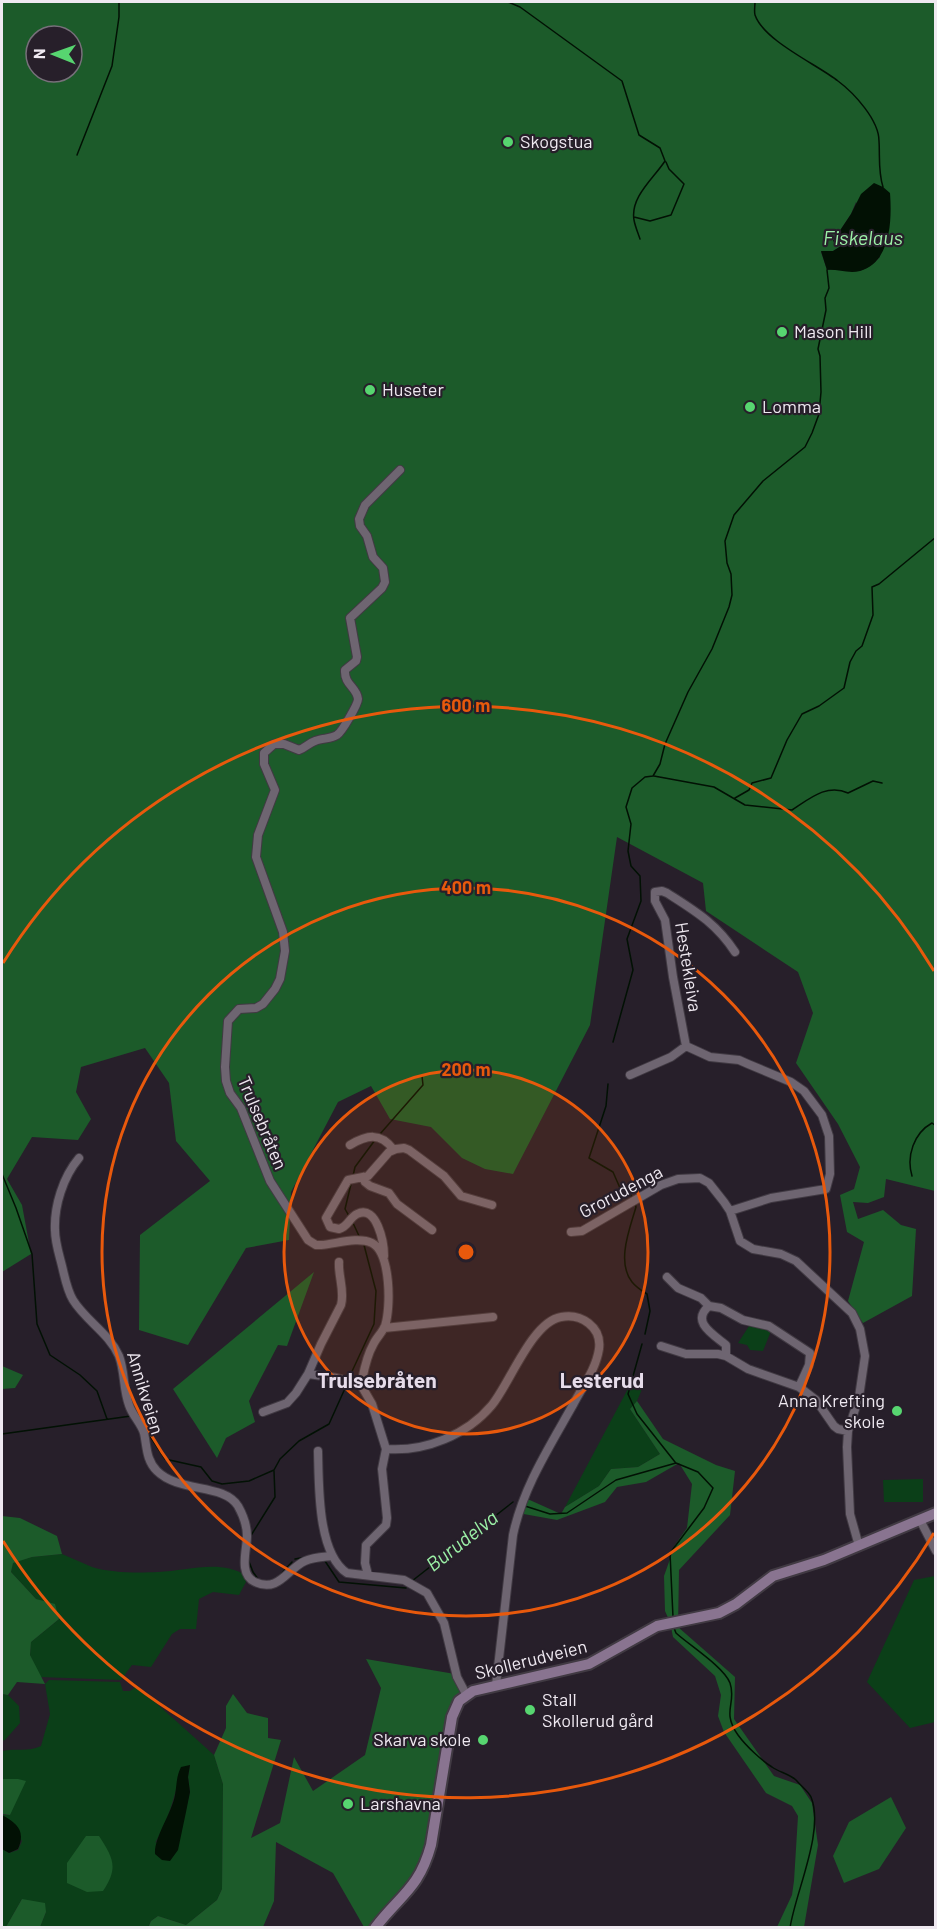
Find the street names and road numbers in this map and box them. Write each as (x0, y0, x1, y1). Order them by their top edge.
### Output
street label: Hestekleiva (671, 920, 707, 1013)
street label: Trulsebråten (233, 1073, 292, 1172)
street label: Grorudenga (575, 1160, 666, 1222)
street label: Annikveien (123, 1349, 169, 1437)
street label: Skollerudveien (472, 1634, 589, 1684)

